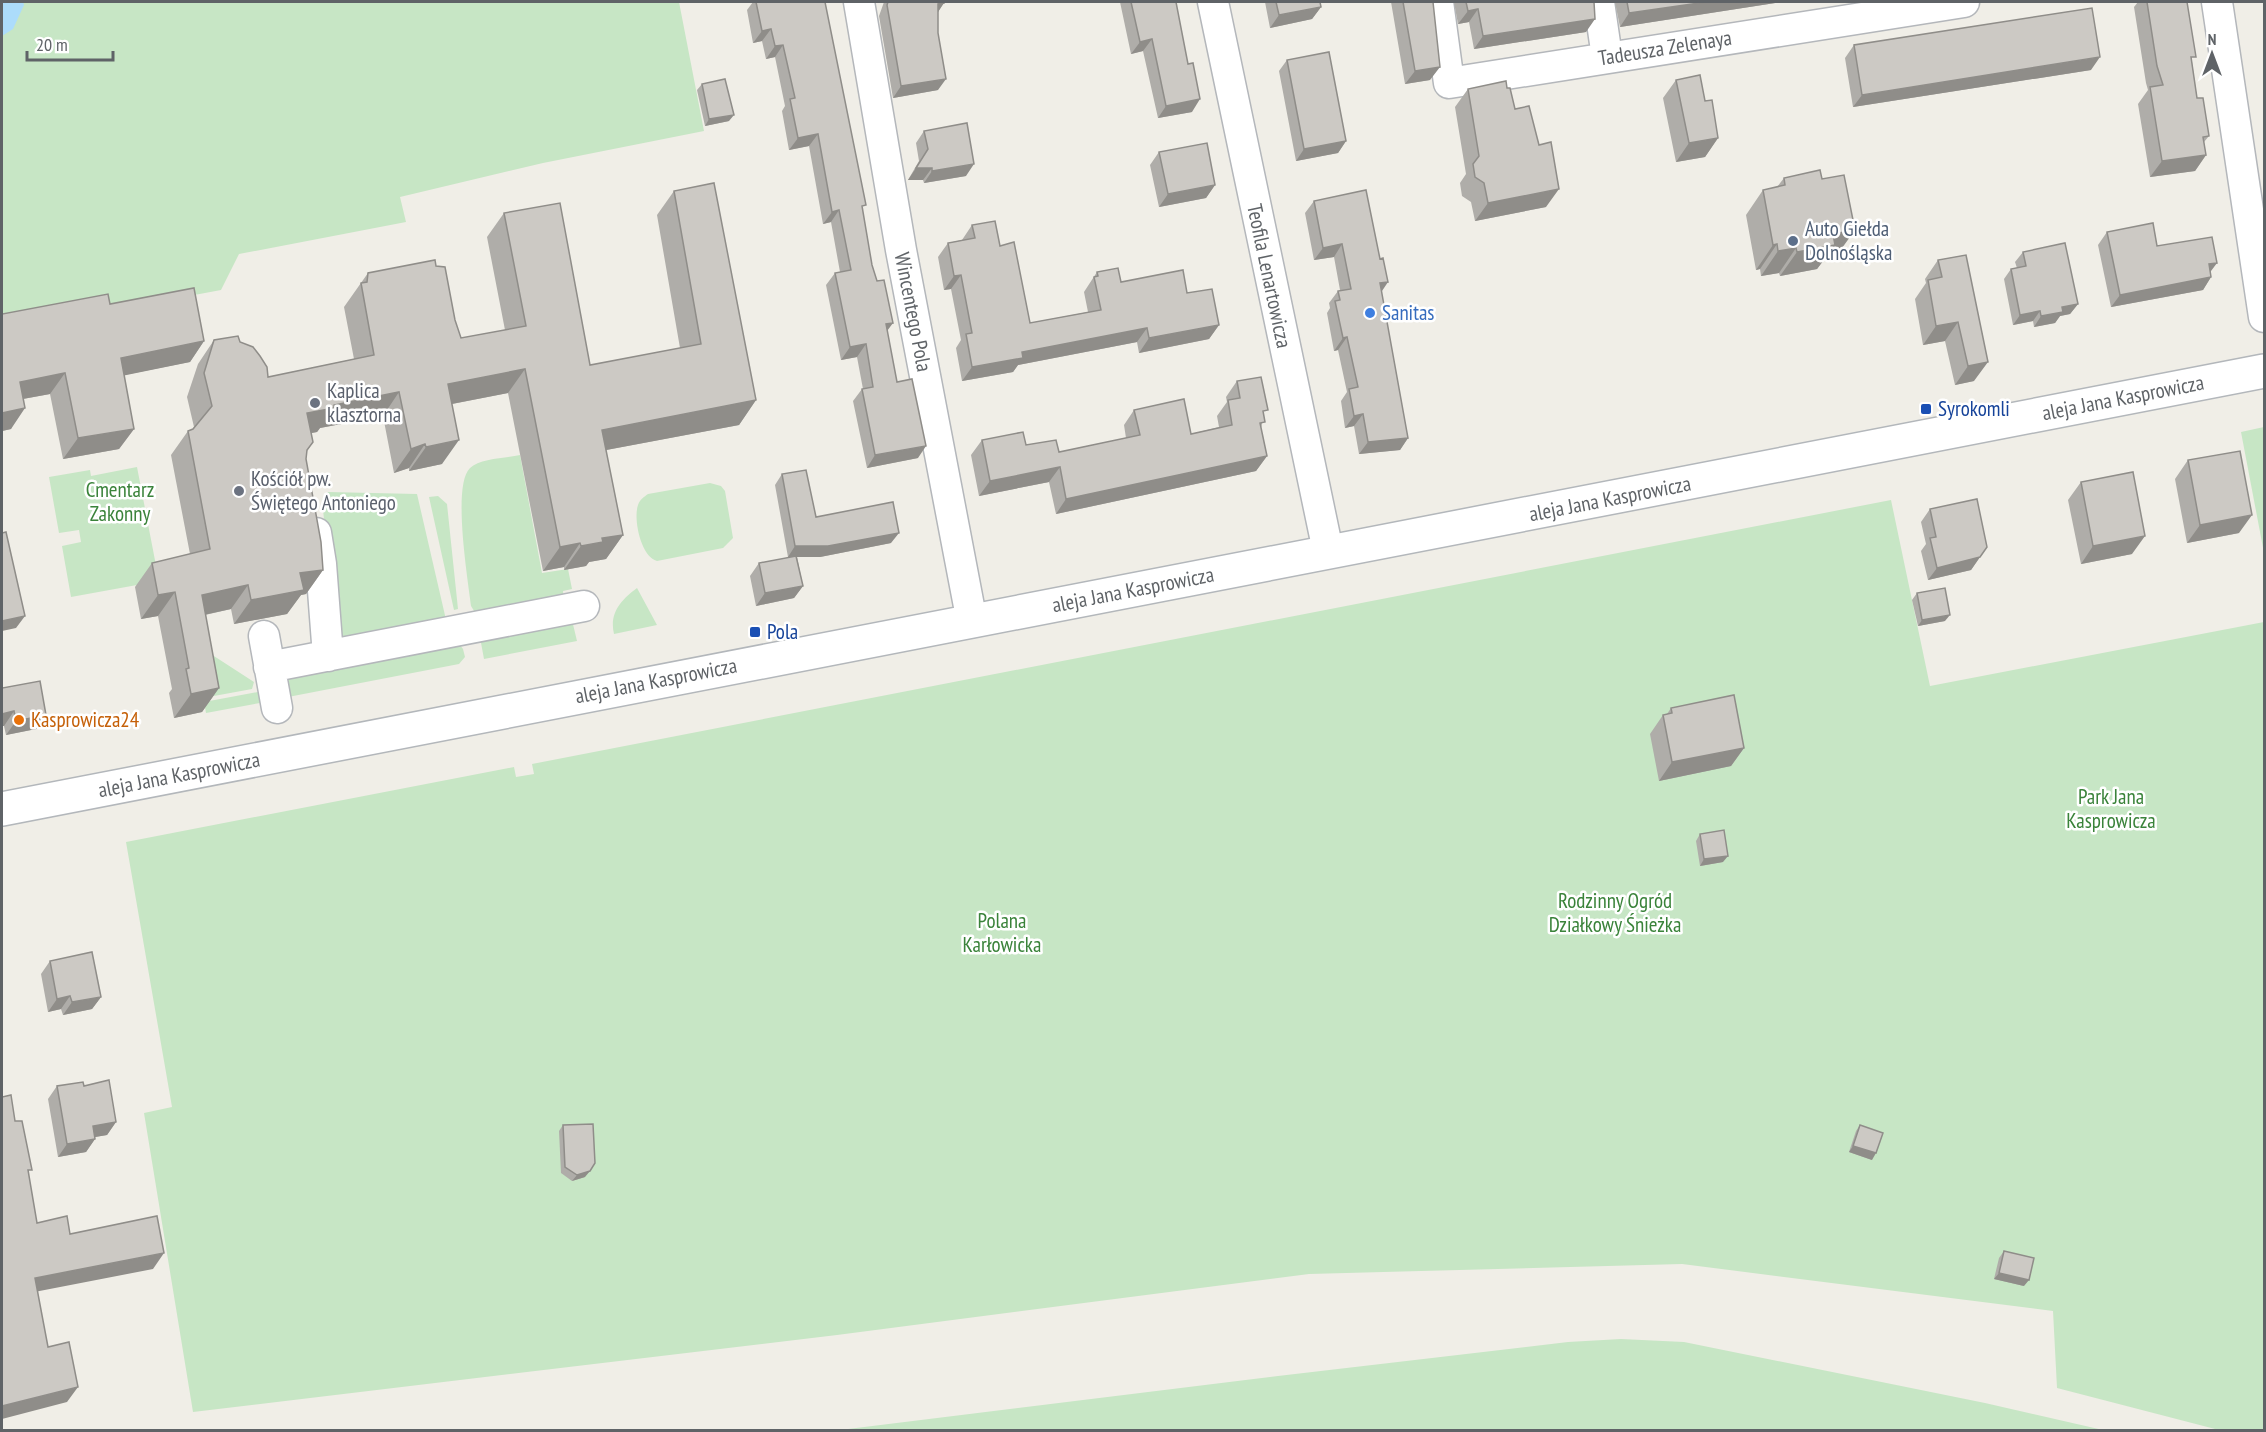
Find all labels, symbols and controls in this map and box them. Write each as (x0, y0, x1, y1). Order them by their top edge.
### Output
scale bar (27, 24, 112, 62)
street label: Tadeusza Zelenaya (1596, 24, 1734, 71)
north arrow (2182, 24, 2242, 84)
text: N (2208, 29, 2216, 49)
text: 20 m (36, 33, 68, 56)
street label: Teofila Lenartowicza (1241, 201, 1298, 350)
place label: Auto Giełda Dolnośląska (1805, 215, 1892, 266)
marker: Auto Giełda Dolnośląska (1786, 234, 1800, 248)
street label: Wincentego Pola (889, 250, 938, 374)
place label: Sanitas (1382, 299, 1434, 326)
marker: Sanitas (1363, 306, 1377, 320)
street label: aleja Jana Kasprowicza (2040, 369, 2206, 426)
place label: Kaplica klasztorna (327, 377, 401, 428)
place label: Syrokomli (1938, 395, 2010, 422)
marker: Kaplica klasztorna (308, 396, 322, 410)
marker: Syrokomli (1919, 402, 1933, 416)
place label: Kościół pw. Świętego Antoniego (251, 465, 396, 516)
street label: aleja Jana Kasprowicza (1527, 470, 1693, 527)
park label: Cmentarz Zakonny (86, 476, 154, 527)
marker: Kościół pw. Świętego Antoniego (232, 484, 246, 498)
street label: aleja Jana Kasprowicza (1050, 561, 1216, 618)
place label: Pola (767, 618, 798, 645)
marker: Pola (748, 625, 762, 639)
street label: aleja Jana Kasprowicza (573, 652, 739, 709)
place label: Kasprowicza24 (31, 706, 140, 733)
marker: Kasprowicza24 (12, 713, 26, 727)
street label: aleja Jana Kasprowicza (96, 746, 262, 803)
park label: Park Jana Kasprowicza (2066, 783, 2156, 834)
park label: Rodzinny Ogród Działkowy Śnieżka (1549, 887, 1681, 938)
park label: Polana Karłowicka (963, 907, 1041, 958)

